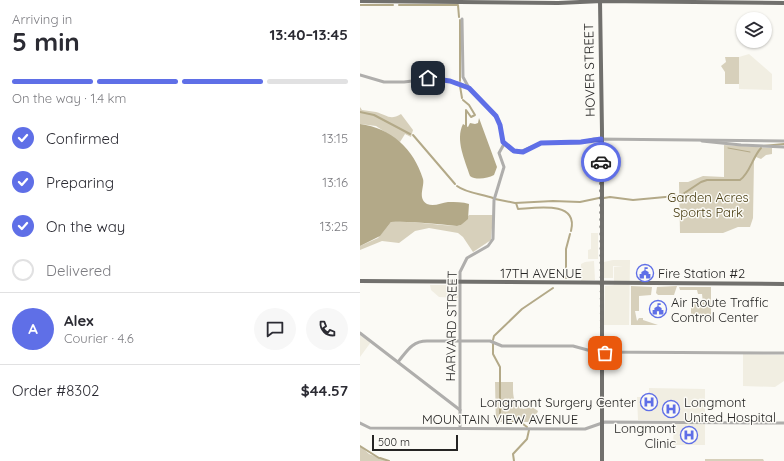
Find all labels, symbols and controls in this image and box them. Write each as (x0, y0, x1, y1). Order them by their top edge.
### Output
text: Arriving in (12, 11, 72, 27)
map controls (736, 12, 772, 48)
button: layers (736, 12, 772, 48)
street label: HOVER STREET (580, 23, 598, 117)
text: 5 min (12, 25, 80, 58)
text: 13:40–13:45 (269, 25, 348, 44)
pin (411, 61, 445, 95)
icon: home (417, 67, 439, 89)
text: On the way · 1.4 km (12, 90, 126, 106)
icon: check (12, 127, 34, 149)
text: Confirmed (46, 129, 119, 148)
text: 13:15 (322, 130, 348, 146)
courier (581, 142, 621, 182)
icon: car (590, 151, 612, 173)
icon: check (12, 171, 34, 193)
text: Preparing (46, 173, 114, 192)
text: 13:16 (322, 174, 348, 190)
park label: Garden Acres Sports Park (667, 189, 749, 220)
icon: check (12, 215, 34, 237)
text: On the way (46, 217, 125, 236)
text: 13:25 (320, 218, 348, 234)
text: Delivered (46, 261, 111, 280)
public building icon: Fire Station #2 (635, 263, 655, 283)
street label: 17TH AVENUE (500, 265, 582, 281)
place label: Fire Station #2 (658, 265, 745, 281)
street label: HARVARD STREET (442, 270, 460, 382)
place label: Air Route Traffic Control Center (671, 294, 769, 325)
public building icon: Air Route Traffic Control Center (648, 299, 668, 319)
button: chat (254, 308, 296, 350)
button: phone (306, 308, 348, 350)
text: Alex (64, 311, 94, 330)
text: A (28, 319, 38, 338)
text: Courier · 4.6 (64, 330, 134, 346)
pin (588, 336, 622, 370)
icon: bag (594, 342, 616, 364)
text: Order #8302 (12, 381, 99, 400)
text: $44.57 (301, 381, 348, 400)
hospital icon: Longmont Surgery Center (639, 392, 659, 412)
place label: Longmont Surgery Center (480, 394, 636, 410)
place label: Longmont United Hospital (684, 394, 776, 425)
hospital icon: Longmont United Hospital (661, 399, 681, 419)
street label: MOUNTAIN VIEW AVENUE (422, 411, 578, 427)
place label: Longmont Clinic (614, 420, 676, 451)
hospital icon: Longmont Clinic (679, 425, 699, 445)
scale bar (372, 433, 458, 452)
text: 500 m (378, 435, 410, 449)

